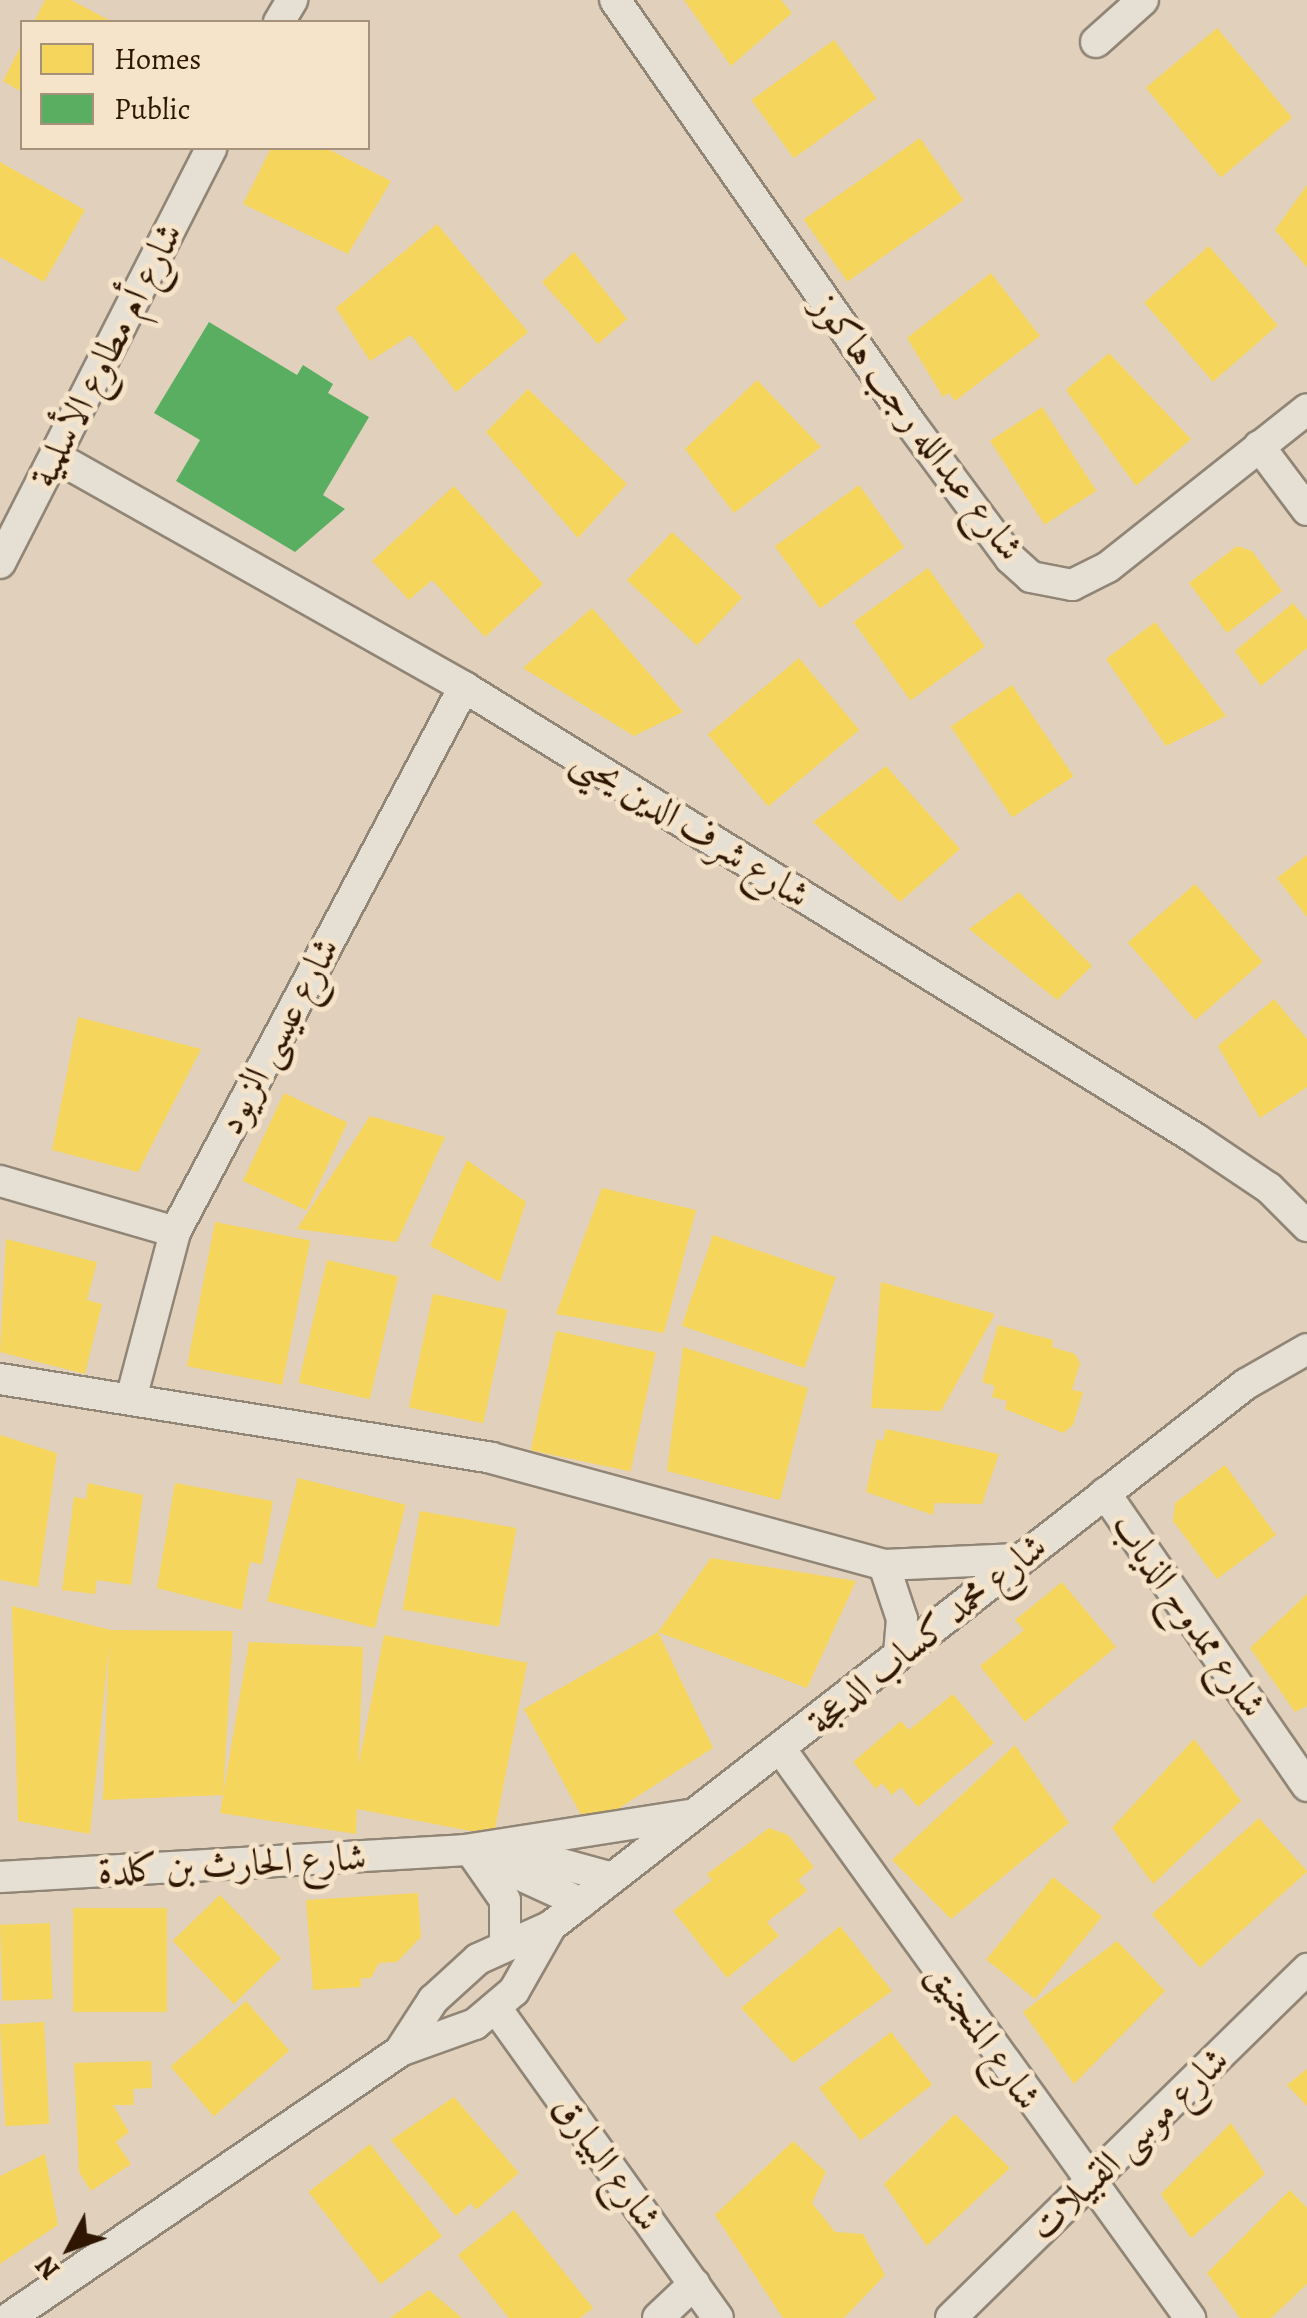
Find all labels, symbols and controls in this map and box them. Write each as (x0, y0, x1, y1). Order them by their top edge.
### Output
legend (20, 20, 370, 150)
text: Homes (114, 39, 201, 79)
text: Public (114, 89, 191, 129)
street label: شارع أم مطاوع الأسلمية (20, 215, 192, 495)
street label: شارع عبدالله رجب هاكوز (803, 284, 1033, 570)
street label: شارع شرف الدين يحيى (564, 736, 818, 918)
street label: شارع عيسى الزيود (207, 930, 349, 1142)
street label: شارع ممدوح الذياب (1102, 1504, 1276, 1726)
street label: شارع محمد كساب الدعجة (798, 1524, 1056, 1744)
street label: شارع الحارث بن كلدة (97, 1834, 367, 1894)
street label: شارع المنجنيق (917, 1954, 1051, 2118)
street label: شارع موسى القبيلات (1020, 2038, 1238, 2250)
street label: شارع البيارق (542, 2086, 672, 2240)
north arrow (20, 2198, 120, 2298)
text: N (26, 2248, 68, 2288)

